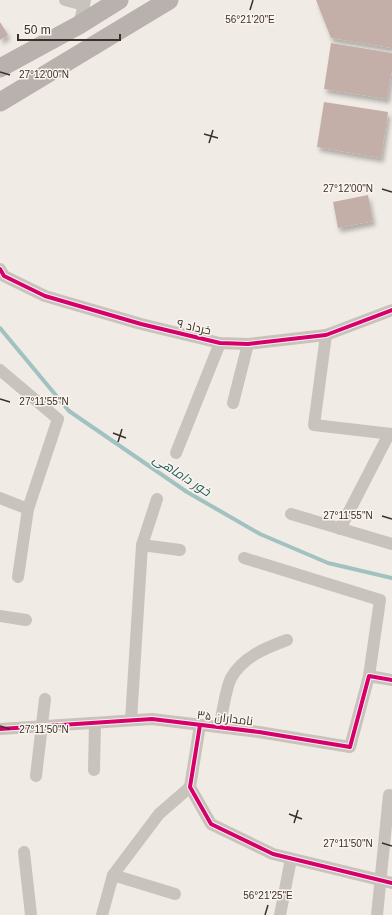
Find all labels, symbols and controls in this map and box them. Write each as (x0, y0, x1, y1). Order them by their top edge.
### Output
text: 56°21'20"E (225, 14, 275, 25)
scale bar (18, 16, 120, 42)
text: 50 m (24, 23, 51, 37)
text: 27°12'00"N (19, 69, 69, 80)
text: 27°12'00"N (323, 183, 373, 194)
street label: خرداد ۹ (176, 316, 212, 338)
text: 27°11'55"N (19, 396, 69, 407)
water label: خور داماهی (150, 451, 214, 500)
text: 27°11'55"N (323, 510, 373, 521)
street label: نامداران ۳۵ (196, 708, 254, 728)
text: 27°11'50"N (19, 724, 69, 735)
text: 27°11'50"N (323, 838, 373, 849)
text: 56°21'25"E (243, 890, 293, 901)

